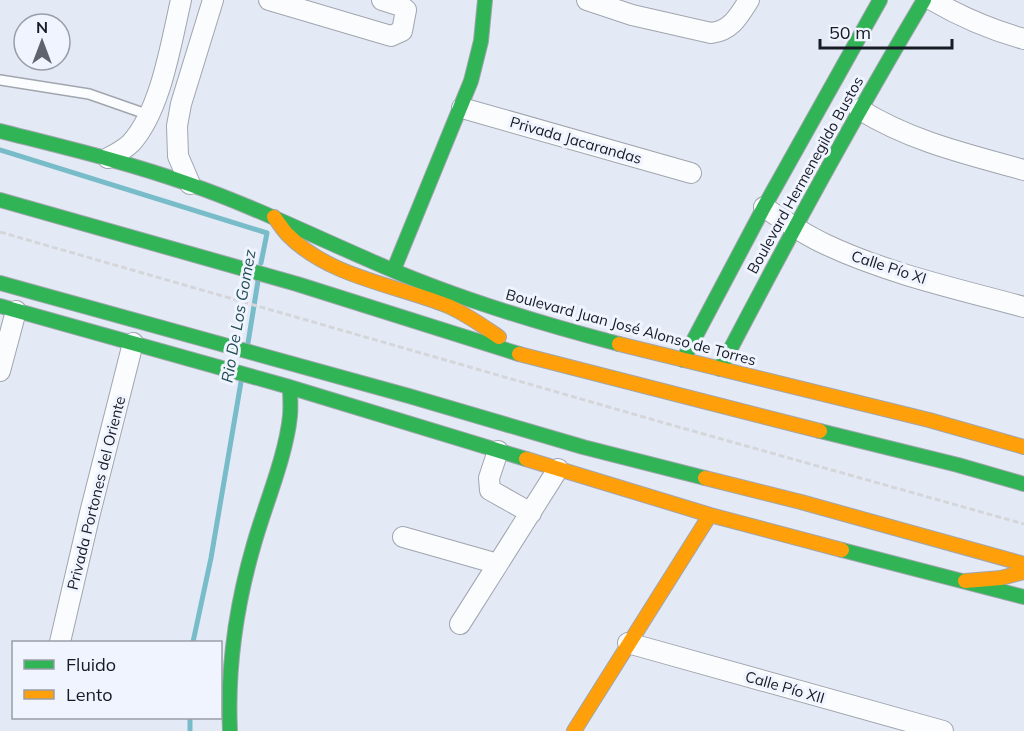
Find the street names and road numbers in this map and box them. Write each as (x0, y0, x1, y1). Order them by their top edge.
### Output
street label: Boulevard Hermenegildo Bustos (743, 73, 867, 277)
street label: Privada Jacarandas (508, 112, 644, 168)
street label: Calle Pío XI (849, 246, 929, 288)
street label: Boulevard Juan José Alonso de Torres (504, 284, 758, 370)
street label: Privada Portones del Oriente (63, 394, 129, 592)
street label: Calle Pío XII (743, 667, 827, 707)

